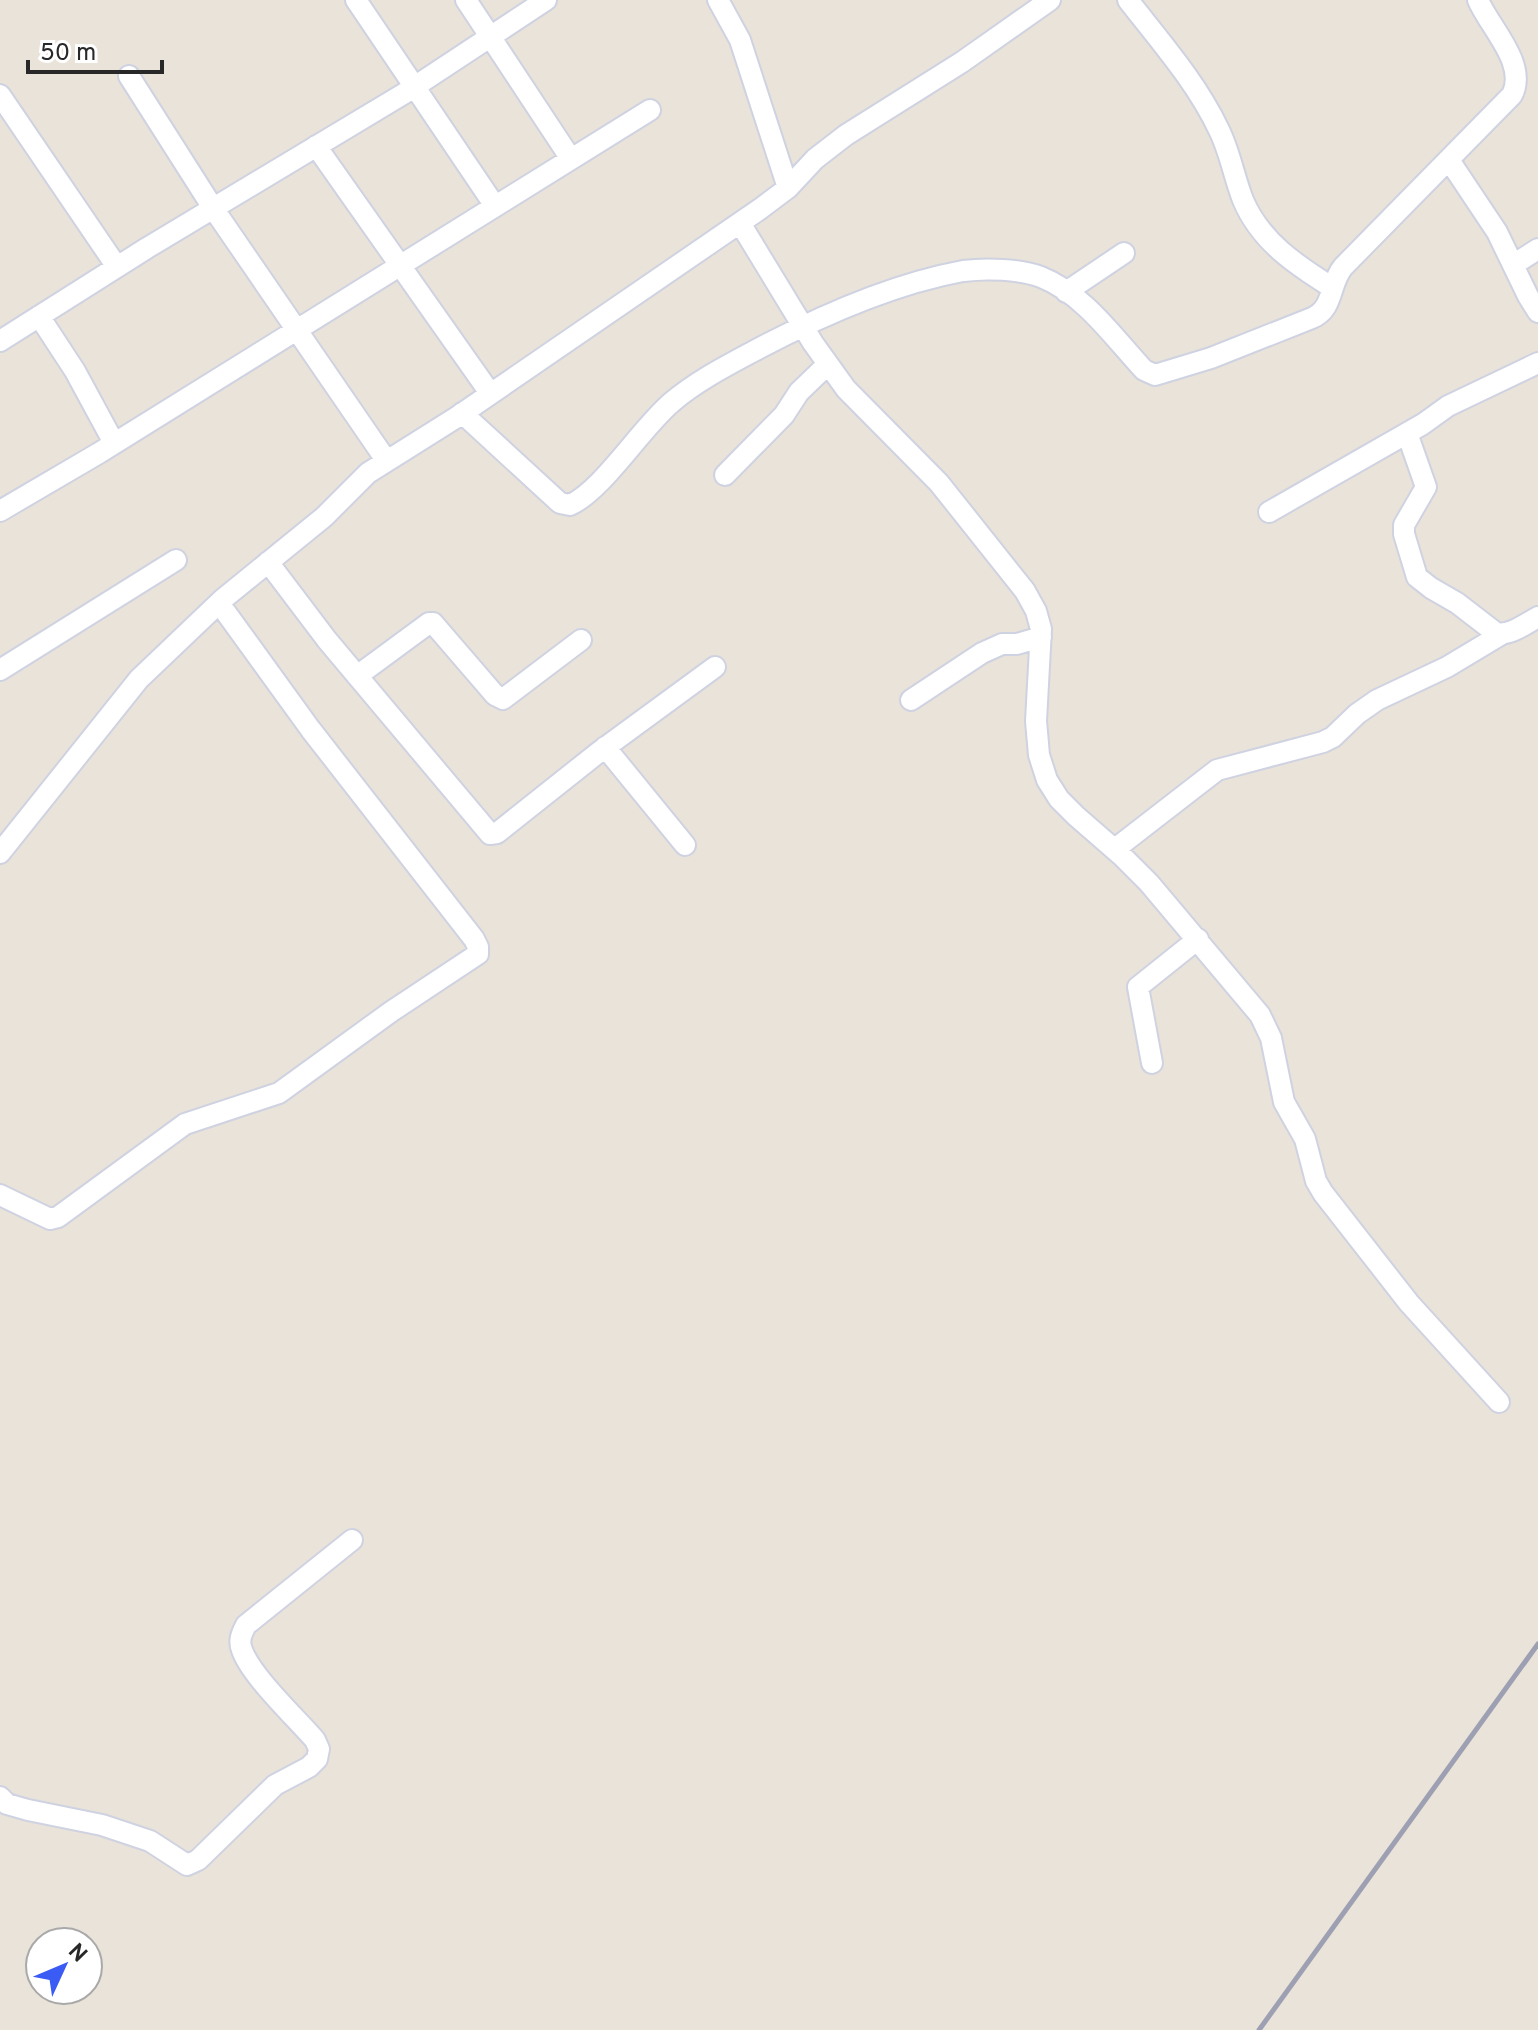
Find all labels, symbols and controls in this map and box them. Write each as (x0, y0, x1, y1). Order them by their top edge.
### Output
scale bar (28, 24, 162, 74)
text: 50 m (40, 39, 96, 69)
north arrow (24, 1926, 104, 2006)
text: N (61, 1939, 92, 1969)

